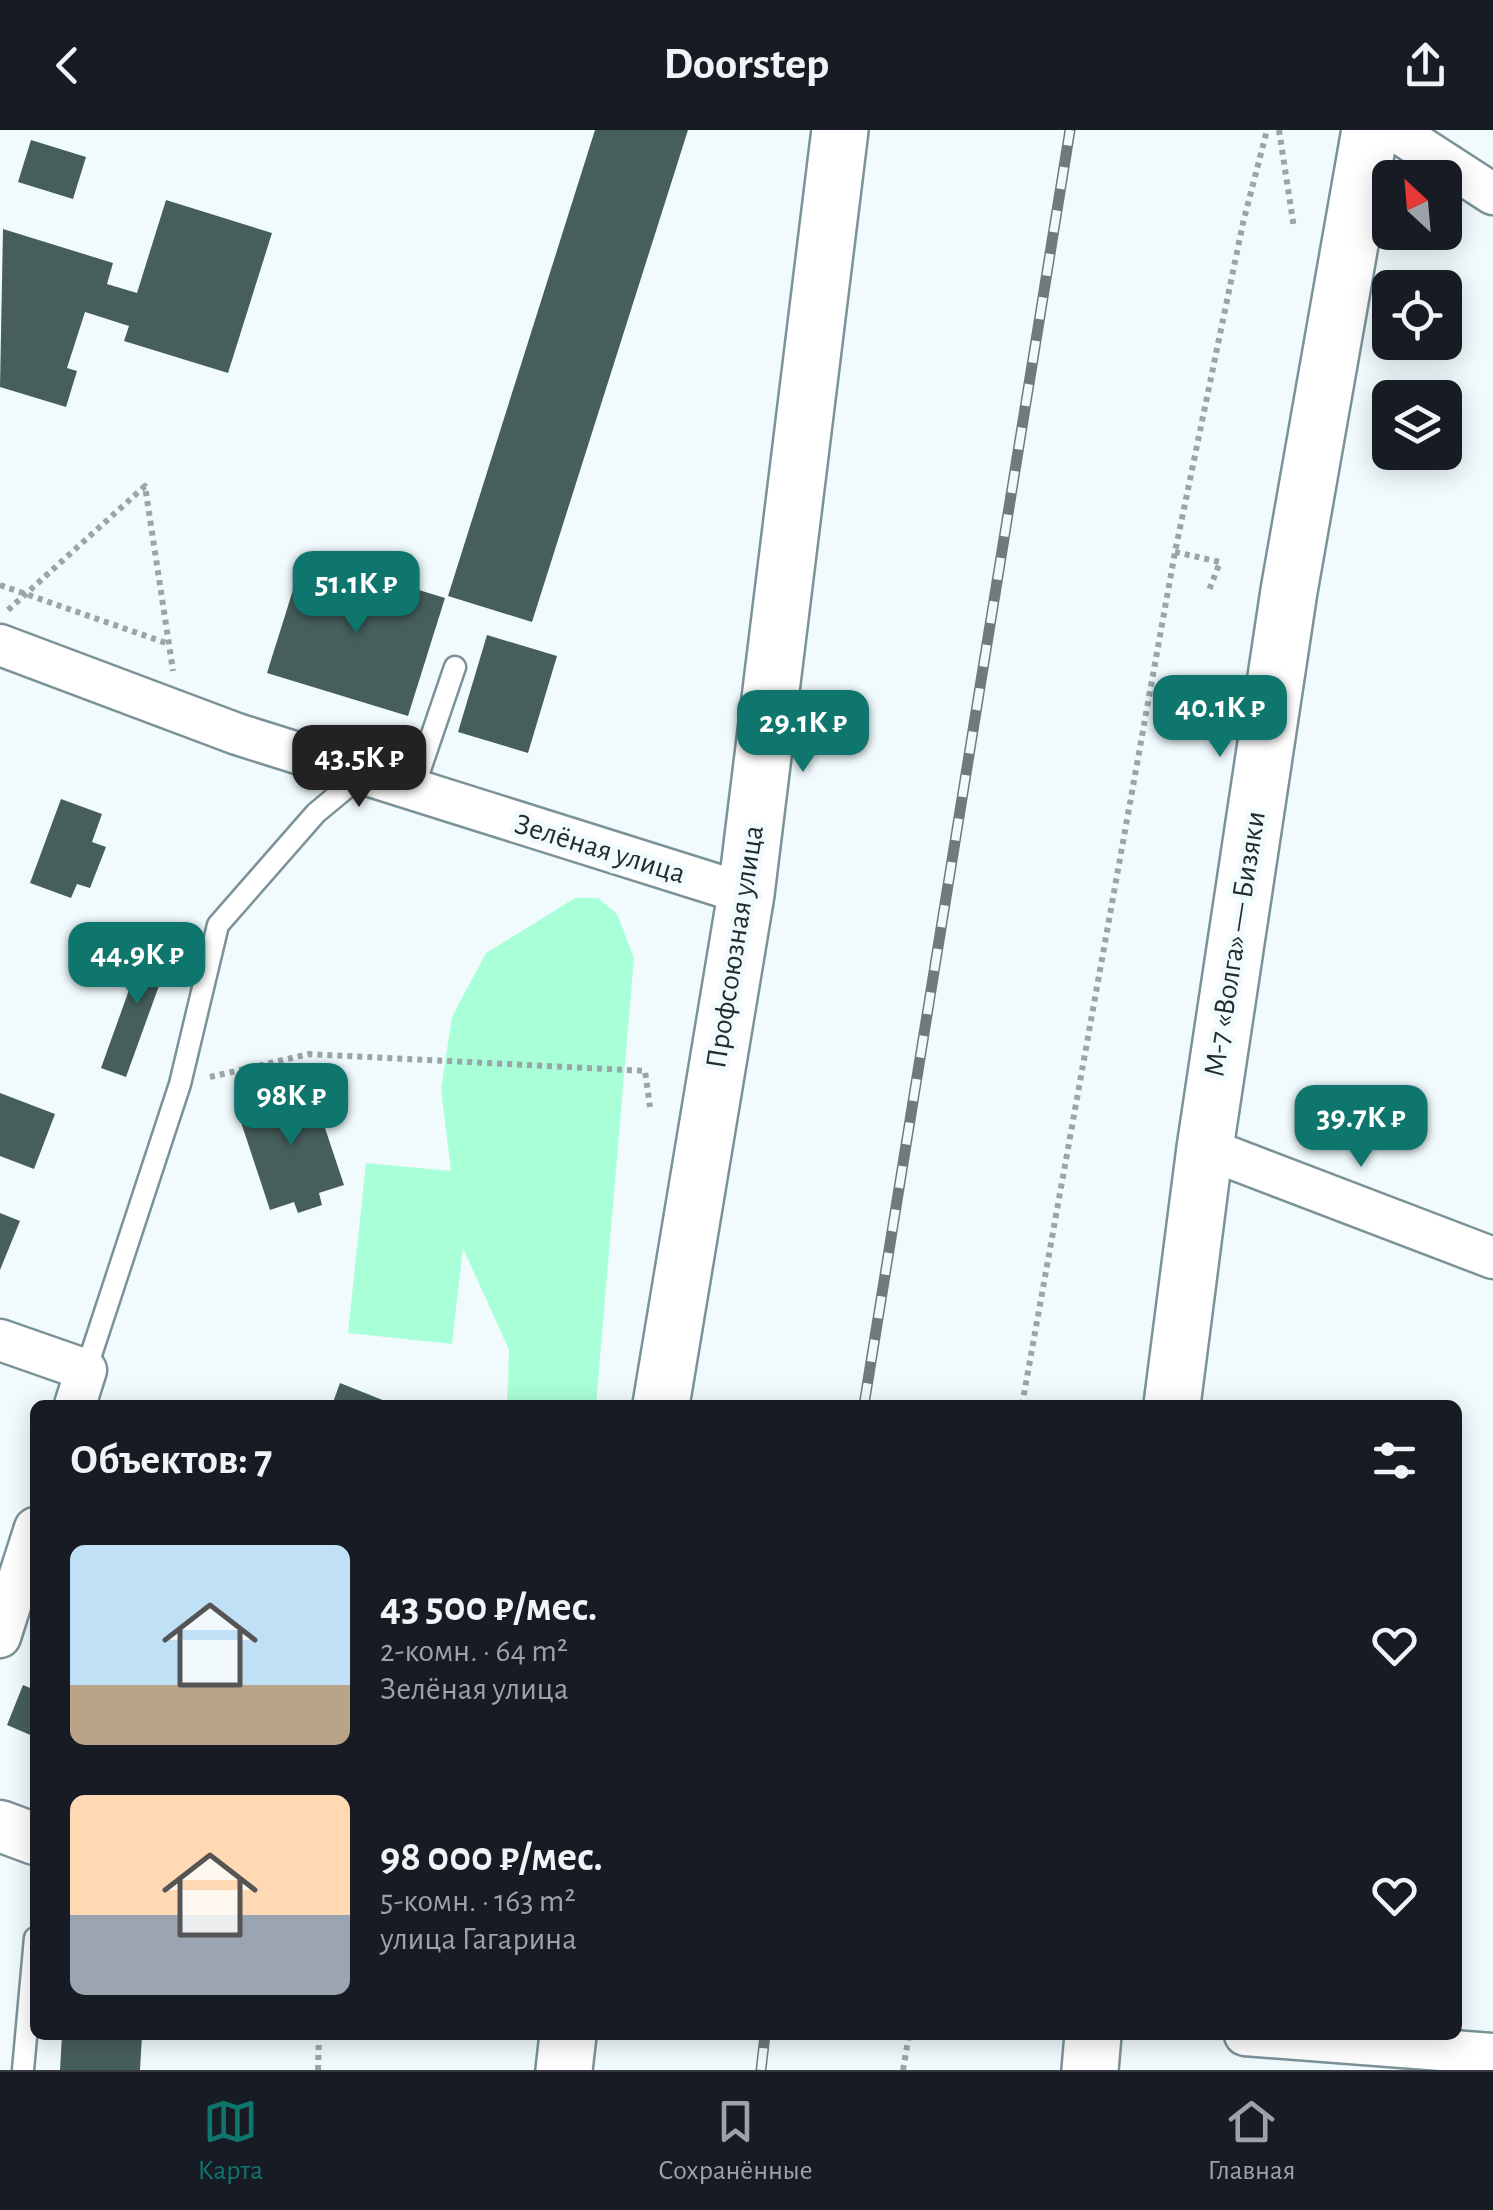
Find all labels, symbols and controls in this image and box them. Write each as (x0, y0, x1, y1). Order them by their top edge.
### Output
icon: back (40, 38, 95, 93)
icon: share (1398, 38, 1453, 93)
text: Doorstep (664, 42, 829, 87)
north arrow (1372, 160, 1462, 250)
map controls (1372, 160, 1462, 470)
button: locate (1372, 270, 1462, 360)
button: layers (1372, 380, 1462, 470)
pin: 51.1K ₽ (264, 551, 448, 636)
text: 51.1K ₽ (315, 567, 397, 599)
pin: 40.1K ₽ (1128, 675, 1312, 760)
pin: 29.1K ₽ (711, 690, 895, 775)
text: 40.1K ₽ (1175, 691, 1265, 723)
text: 29.1K ₽ (759, 706, 847, 738)
pin: 43.5K ₽ (267, 725, 451, 810)
text: 43.5K ₽ (314, 741, 404, 773)
street label: Зелёная улица (511, 809, 689, 889)
street label: М-7 «Волга» — Бизяки (1199, 809, 1271, 1079)
street label: Профсоюзная улица (701, 823, 769, 1071)
pin: 44.9K ₽ (45, 922, 229, 1007)
text: 44.9K ₽ (90, 938, 184, 970)
pin: 98K ₽ (221, 1063, 361, 1148)
text: 98K ₽ (256, 1079, 326, 1111)
pin: 39.7K ₽ (1269, 1085, 1453, 1170)
text: 39.7K ₽ (1317, 1101, 1405, 1133)
icon: filters (1367, 1433, 1422, 1488)
text: Объектов: 7 (70, 1439, 272, 1481)
icon: home (150, 1585, 270, 1705)
text: 43 500 ₽/мес. (380, 1586, 597, 1628)
icon: heart (1367, 1618, 1422, 1673)
text: 2-комн. · 64 m² (380, 1635, 568, 1667)
text: Зелёная улица (380, 1673, 569, 1705)
icon: home (150, 1835, 270, 1955)
text: 98 000 ₽/мес. (380, 1836, 603, 1878)
icon: heart (1367, 1868, 1422, 1923)
text: 5-комн. · 163 m² (380, 1885, 576, 1917)
text: улица Гагарина (380, 1923, 577, 1955)
tab: Карта (197, 2094, 263, 2188)
tab: Сохранённые (658, 2094, 813, 2188)
tab: Главная (1208, 2094, 1296, 2188)

